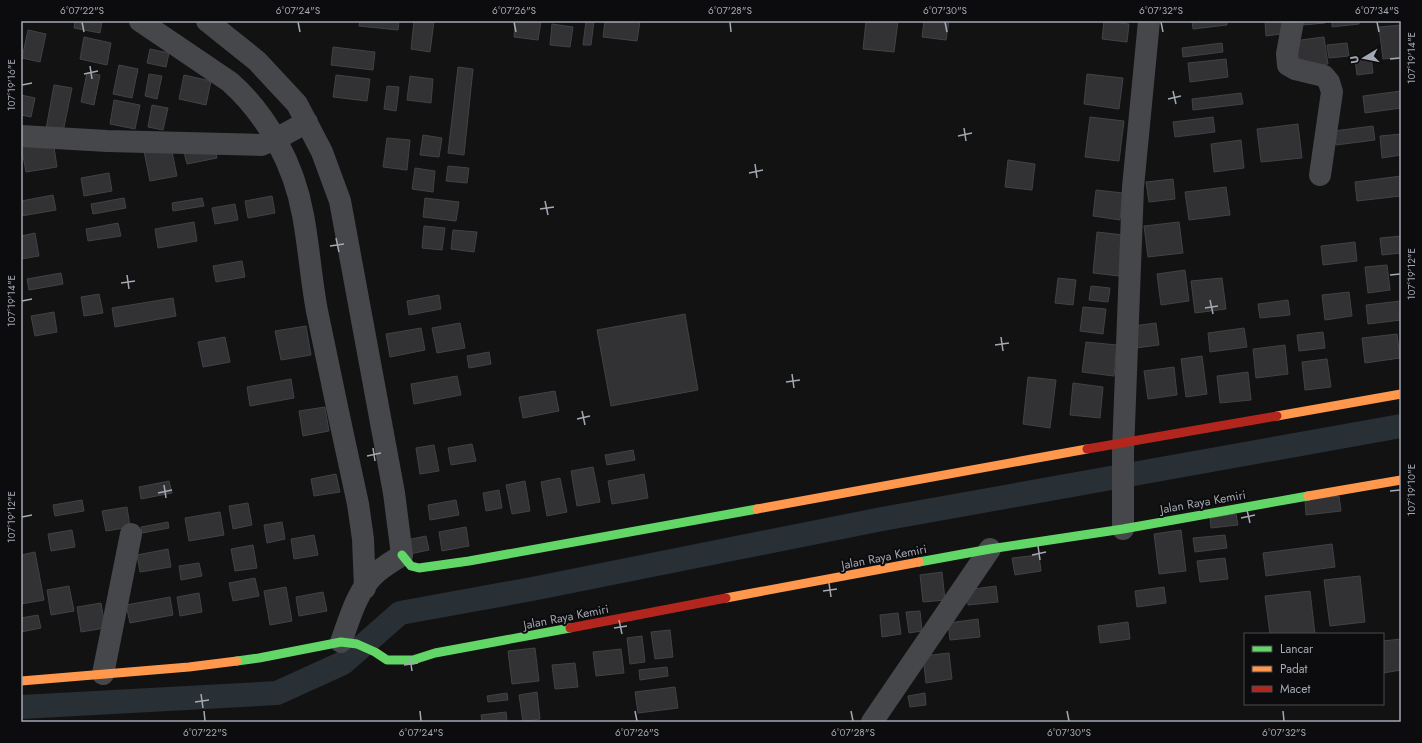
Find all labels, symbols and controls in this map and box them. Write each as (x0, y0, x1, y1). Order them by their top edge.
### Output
text: 6°07'22"S (60, 3, 105, 18)
text: 6°07'24"S (276, 3, 321, 18)
text: 6°07'26"S (492, 3, 537, 18)
text: 6°07'28"S (708, 3, 752, 18)
text: 6°07'30"S (923, 3, 968, 18)
text: 6°07'32"S (1139, 3, 1183, 18)
text: 6°07'34"S (1355, 3, 1400, 18)
text: 107°19'14"E (1404, 32, 1419, 84)
north arrow (1344, 38, 1384, 78)
text: U (1346, 55, 1363, 65)
text: 107°19'16"E (4, 59, 19, 111)
text: 107°19'12"E (1404, 248, 1419, 300)
text: 107°19'14"E (4, 275, 19, 327)
text: 107°19'10"E (1404, 464, 1419, 516)
street label: Jalan Raya Kemiri (1157, 486, 1247, 519)
text: 107°19'12"E (4, 491, 19, 543)
street label: Jalan Raya Kemiri (838, 540, 928, 574)
street label: Jalan Raya Kemiri (520, 600, 610, 634)
legend (1244, 633, 1384, 705)
text: Lancar (1280, 640, 1314, 658)
text: Padat (1280, 660, 1308, 678)
text: Macet (1280, 680, 1310, 698)
text: 6°07'22"S (183, 725, 228, 740)
text: 6°07'24"S (399, 725, 444, 740)
text: 6°07'26"S (615, 725, 660, 740)
text: 6°07'28"S (831, 725, 875, 740)
text: 6°07'30"S (1047, 725, 1092, 740)
text: 6°07'32"S (1262, 725, 1306, 740)

